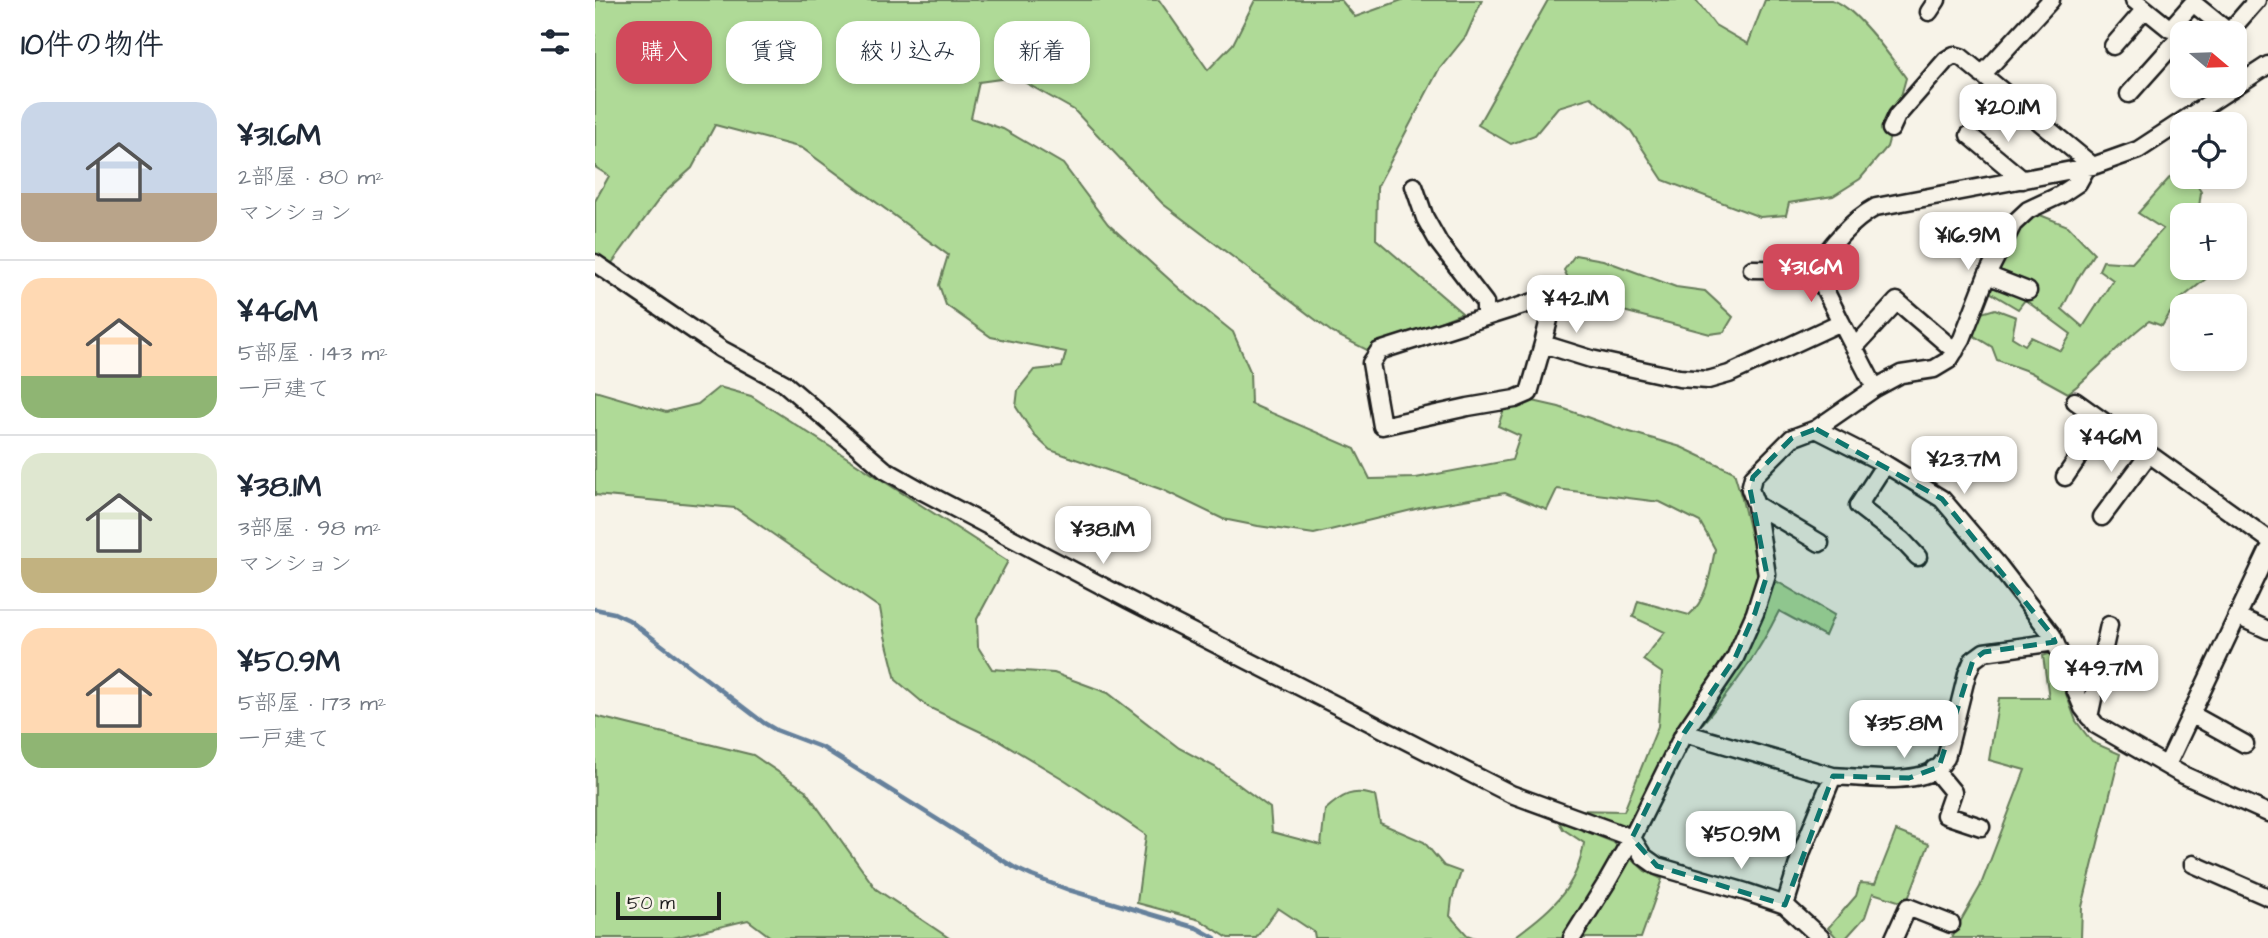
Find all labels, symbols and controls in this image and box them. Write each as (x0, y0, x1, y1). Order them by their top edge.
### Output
chip: 購入 (616, 21, 712, 84)
chip: 賃貸 (726, 21, 822, 84)
chip: 絞り込み (836, 21, 980, 84)
chip: 新着 (994, 21, 1090, 84)
north arrow (2170, 21, 2247, 98)
map controls (2170, 21, 2247, 371)
icon: filters (536, 23, 574, 61)
text: 10件の物件 (21, 24, 164, 66)
pin: ¥20.1M (1951, 85, 2065, 144)
text: ¥20.1M (1975, 91, 2041, 123)
button: locate (2170, 112, 2247, 189)
text: ¥31.6M (238, 115, 321, 157)
icon: home (77, 130, 161, 214)
text: 2部屋 · 80 m² (238, 161, 384, 193)
text: マンション (238, 197, 352, 229)
button: + (2170, 203, 2247, 280)
pin: ¥16.9M (1911, 212, 2025, 272)
text: ¥16.9M (1935, 219, 2001, 251)
pin: ¥31.6M (1754, 244, 1868, 304)
text: ¥31.6M (1779, 251, 1843, 283)
pin: ¥42.1M (1519, 276, 1633, 335)
text: ¥42.1M (1543, 282, 1609, 314)
text: ¥46M (238, 291, 318, 333)
button: − (2170, 294, 2247, 371)
icon: home (77, 306, 161, 390)
text: 5部屋 · 143 m² (238, 337, 388, 369)
text: 一戸建て (238, 373, 330, 405)
pin: ¥46M (2070, 414, 2152, 474)
text: ¥46M (2080, 421, 2142, 453)
pin: ¥23.7M (1907, 436, 2021, 496)
text: ¥23.7M (1927, 443, 2001, 475)
text: ¥38.1M (238, 466, 322, 508)
icon: home (77, 481, 161, 565)
pin: ¥38.1M (1046, 506, 1160, 566)
text: 3部屋 · 98 m² (238, 512, 381, 544)
text: ¥38.1M (1071, 513, 1135, 545)
text: マンション (238, 548, 352, 580)
text: ¥50.9M (238, 641, 340, 683)
pin: ¥49.7M (2047, 646, 2161, 705)
text: ¥49.7M (2065, 652, 2143, 684)
icon: home (77, 656, 161, 740)
text: 5部屋 · 173 m² (238, 687, 386, 719)
pin: ¥35.8M (1847, 700, 1961, 760)
text: ¥35.8M (1865, 707, 1943, 739)
text: 一戸建て (238, 723, 330, 755)
pin: ¥50.9M (1684, 812, 1798, 871)
text: ¥50.9M (1702, 818, 1780, 850)
scale bar (616, 889, 721, 921)
text: 50 m (627, 890, 675, 917)

